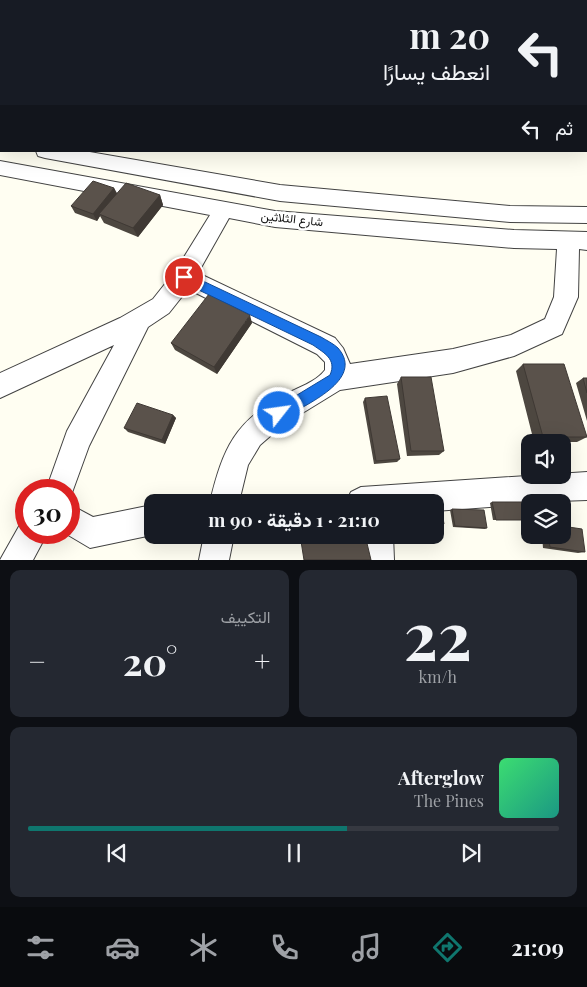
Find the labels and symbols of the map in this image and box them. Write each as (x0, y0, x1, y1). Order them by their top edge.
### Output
street label: شارع الثلاثين (260, 207, 324, 231)
pin (163, 256, 205, 298)
position arrow (252, 386, 304, 438)
speed limit sign: 30 (15, 479, 80, 544)

